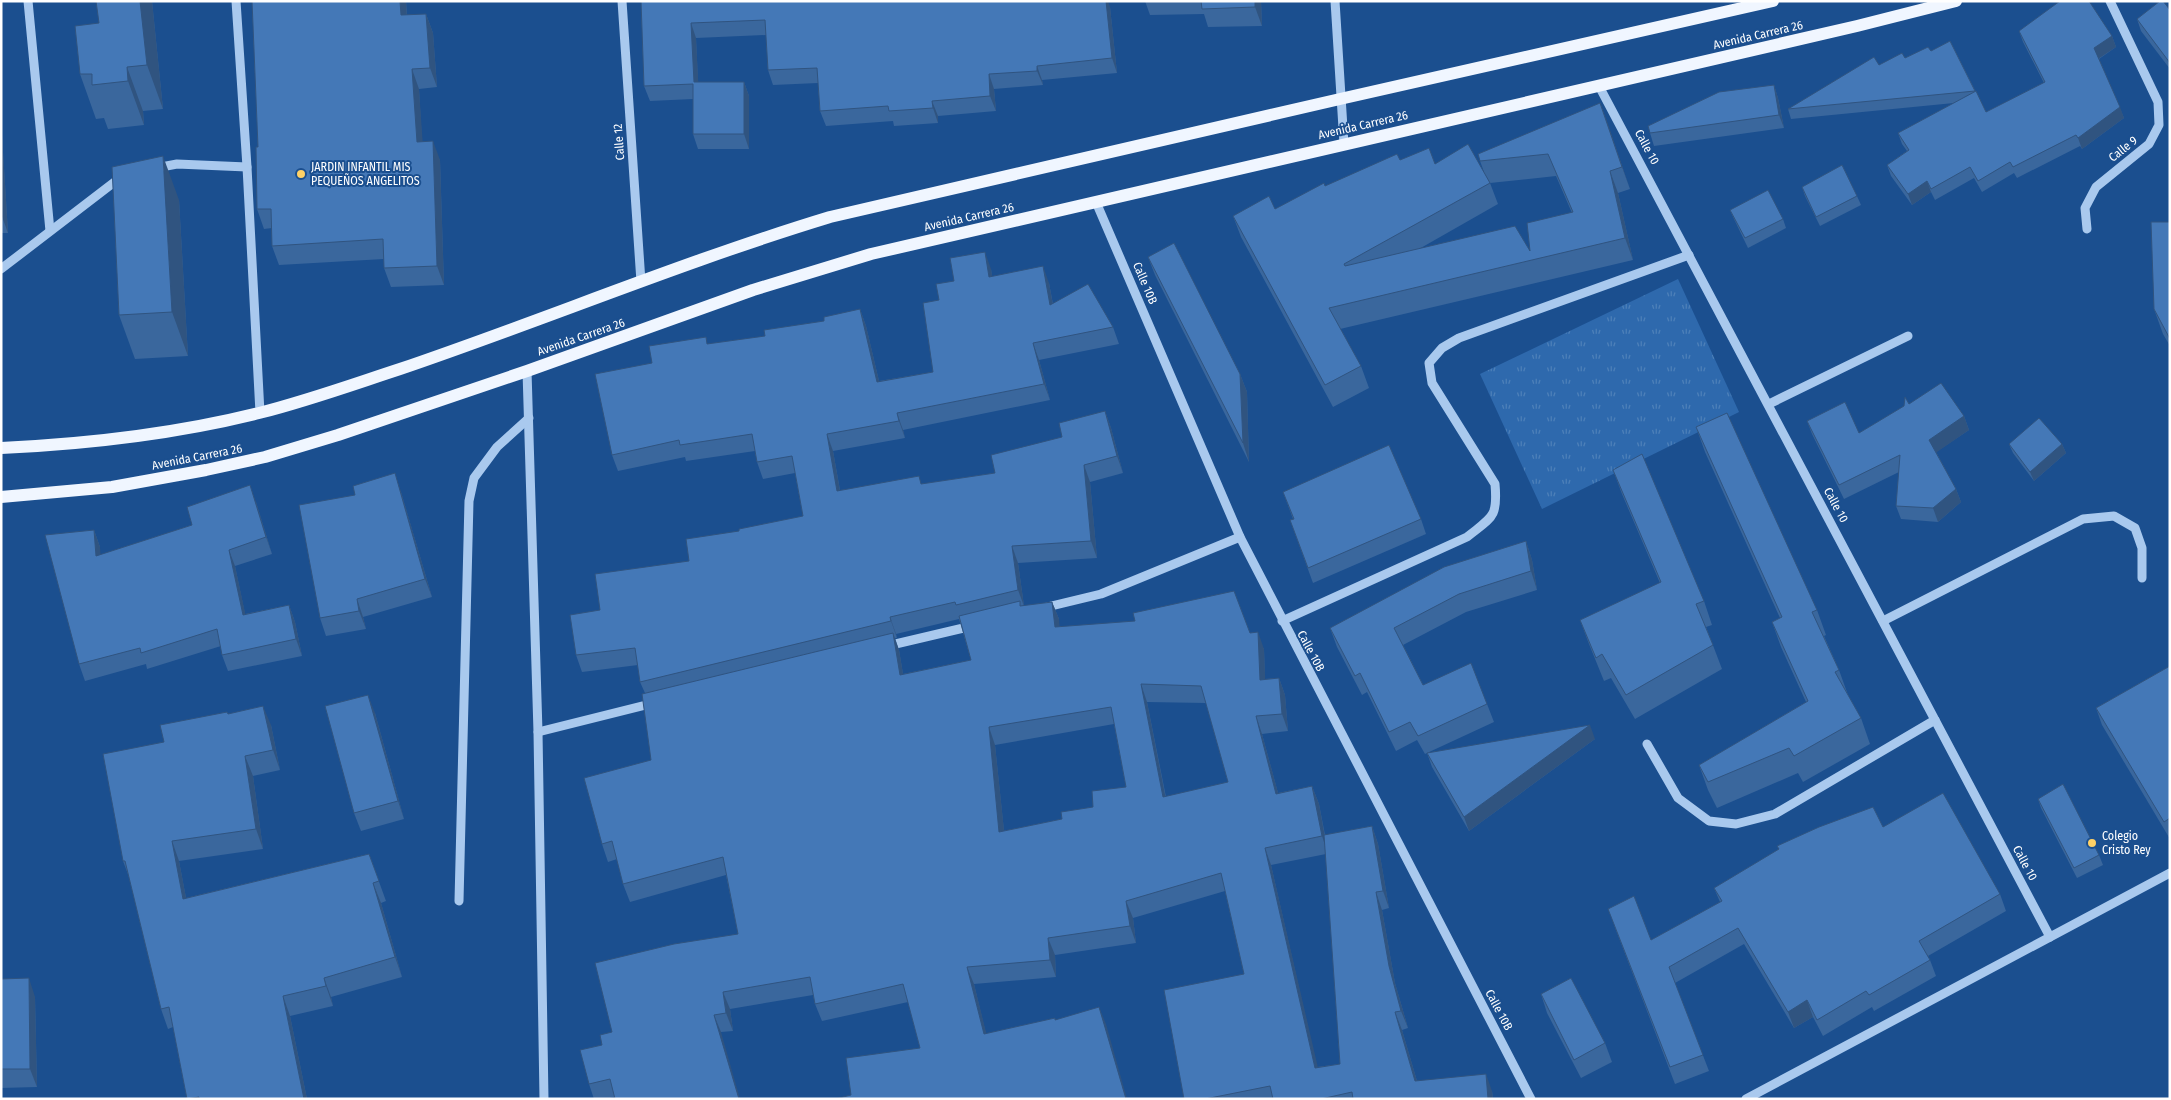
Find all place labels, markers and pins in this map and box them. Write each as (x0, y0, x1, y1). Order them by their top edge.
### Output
place label: JARDIN INFANTIL MIS PEQUEÑOS ANGELITOS (311, 160, 420, 188)
marker: JARDIN INFANTIL MIS PEQUEÑOS ANGELITOS (295, 168, 307, 180)
place label: Colegio Cristo Rey (2102, 829, 2151, 857)
marker: Colegio Cristo Rey (2086, 837, 2098, 849)

